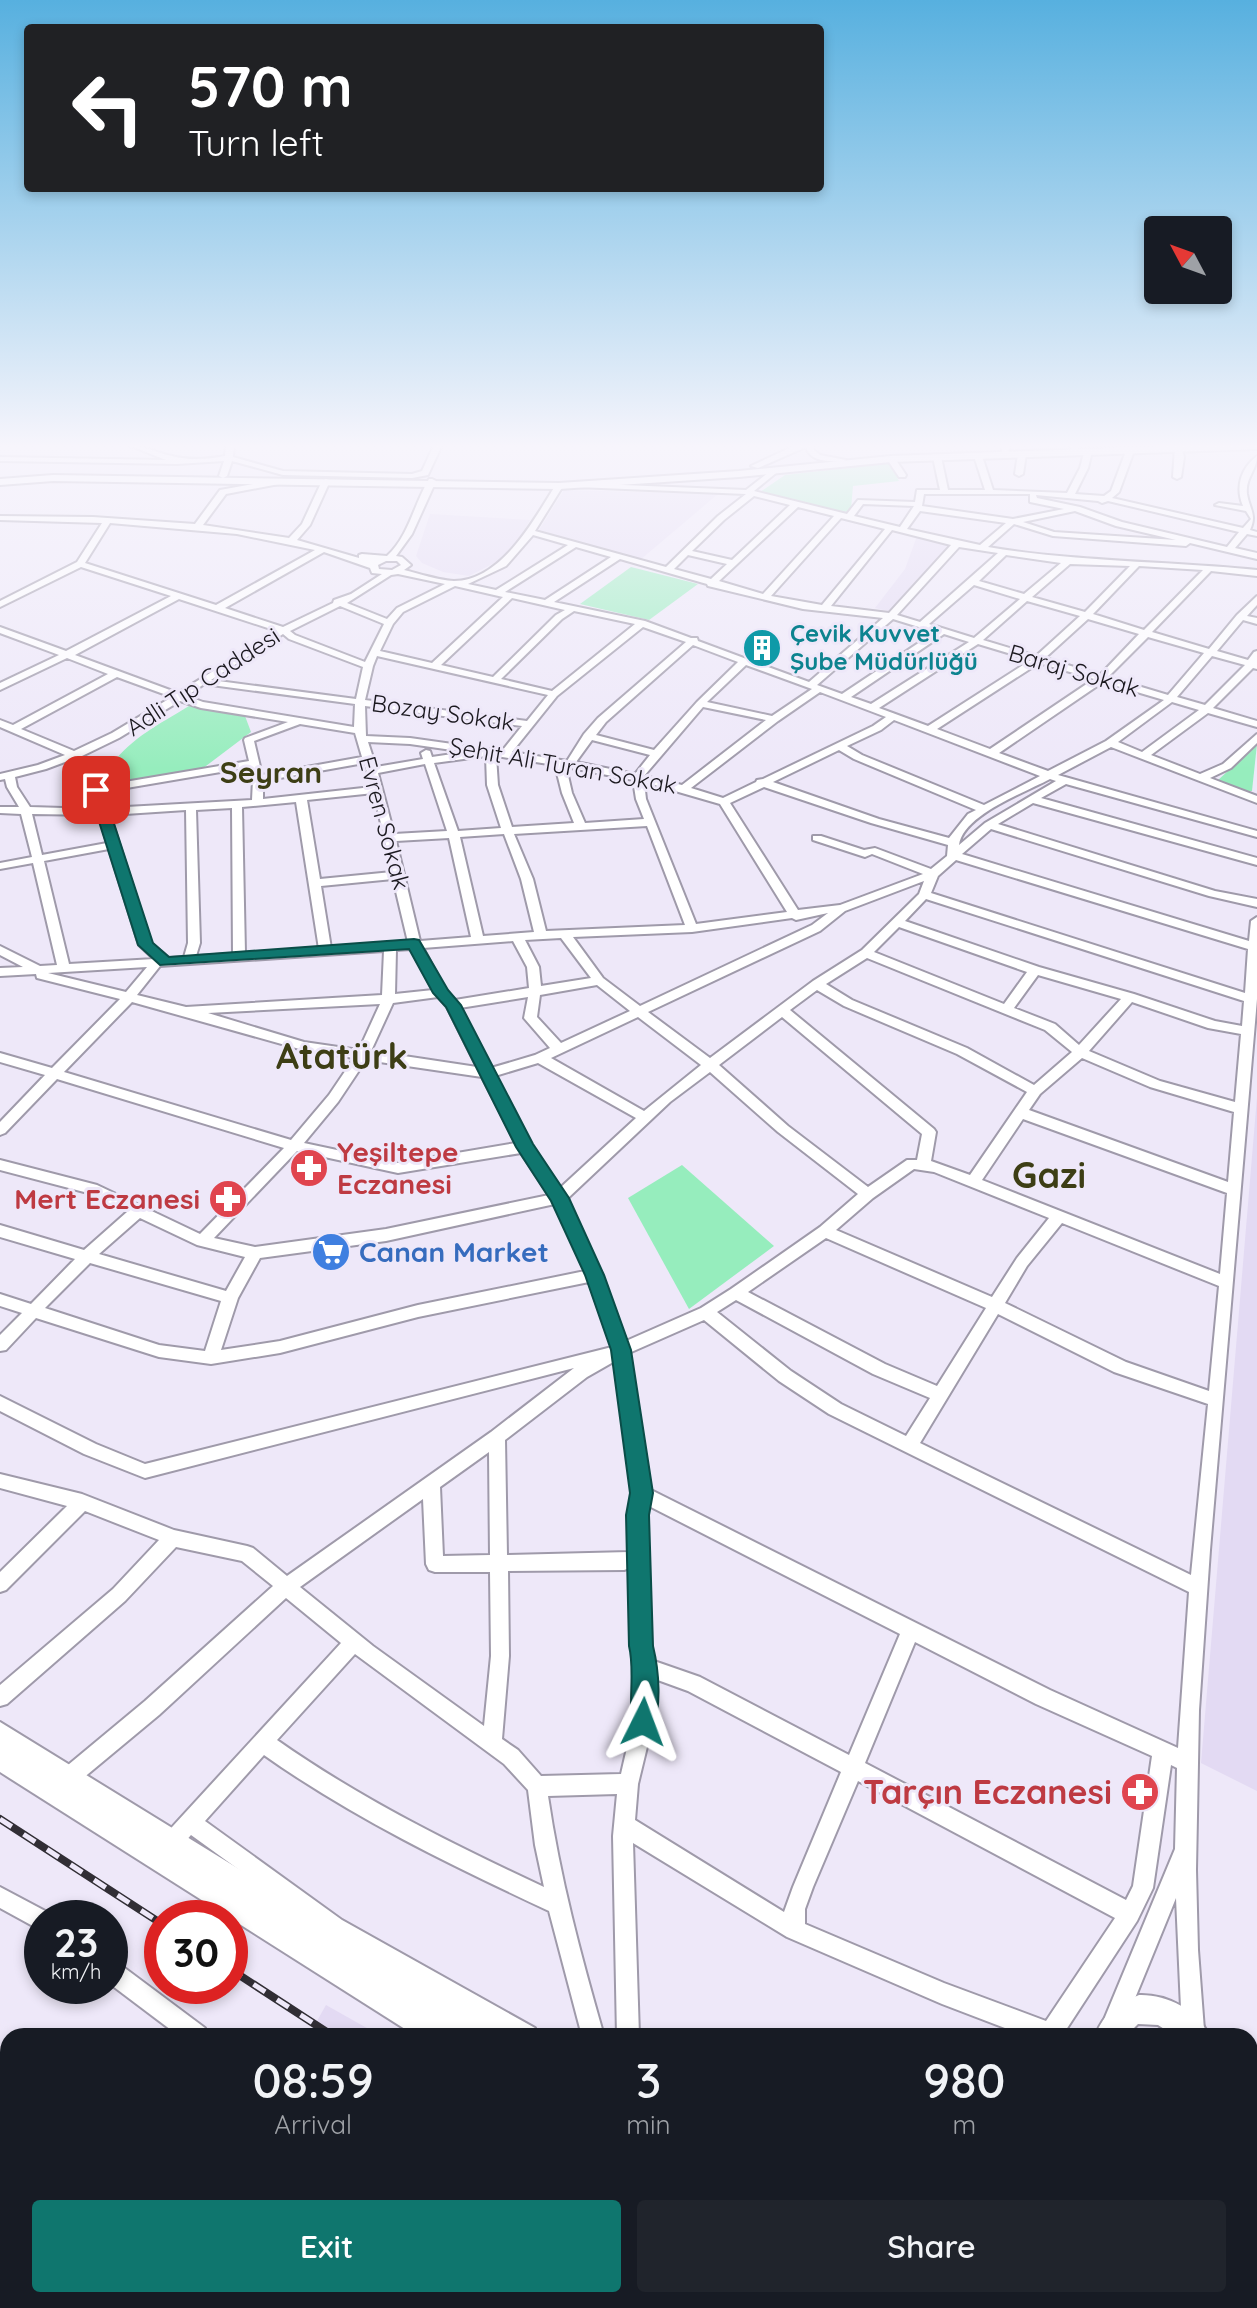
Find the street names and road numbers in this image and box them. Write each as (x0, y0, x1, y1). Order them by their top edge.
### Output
street label: Adli Tıp Caddesi (120, 620, 285, 742)
street label: Baraj Sokak (1005, 637, 1143, 703)
street label: Bozay Sokak (370, 687, 517, 737)
street label: Şehit Ali Turan Sokak (447, 730, 679, 800)
street label: Evren Sokak (353, 753, 417, 893)

